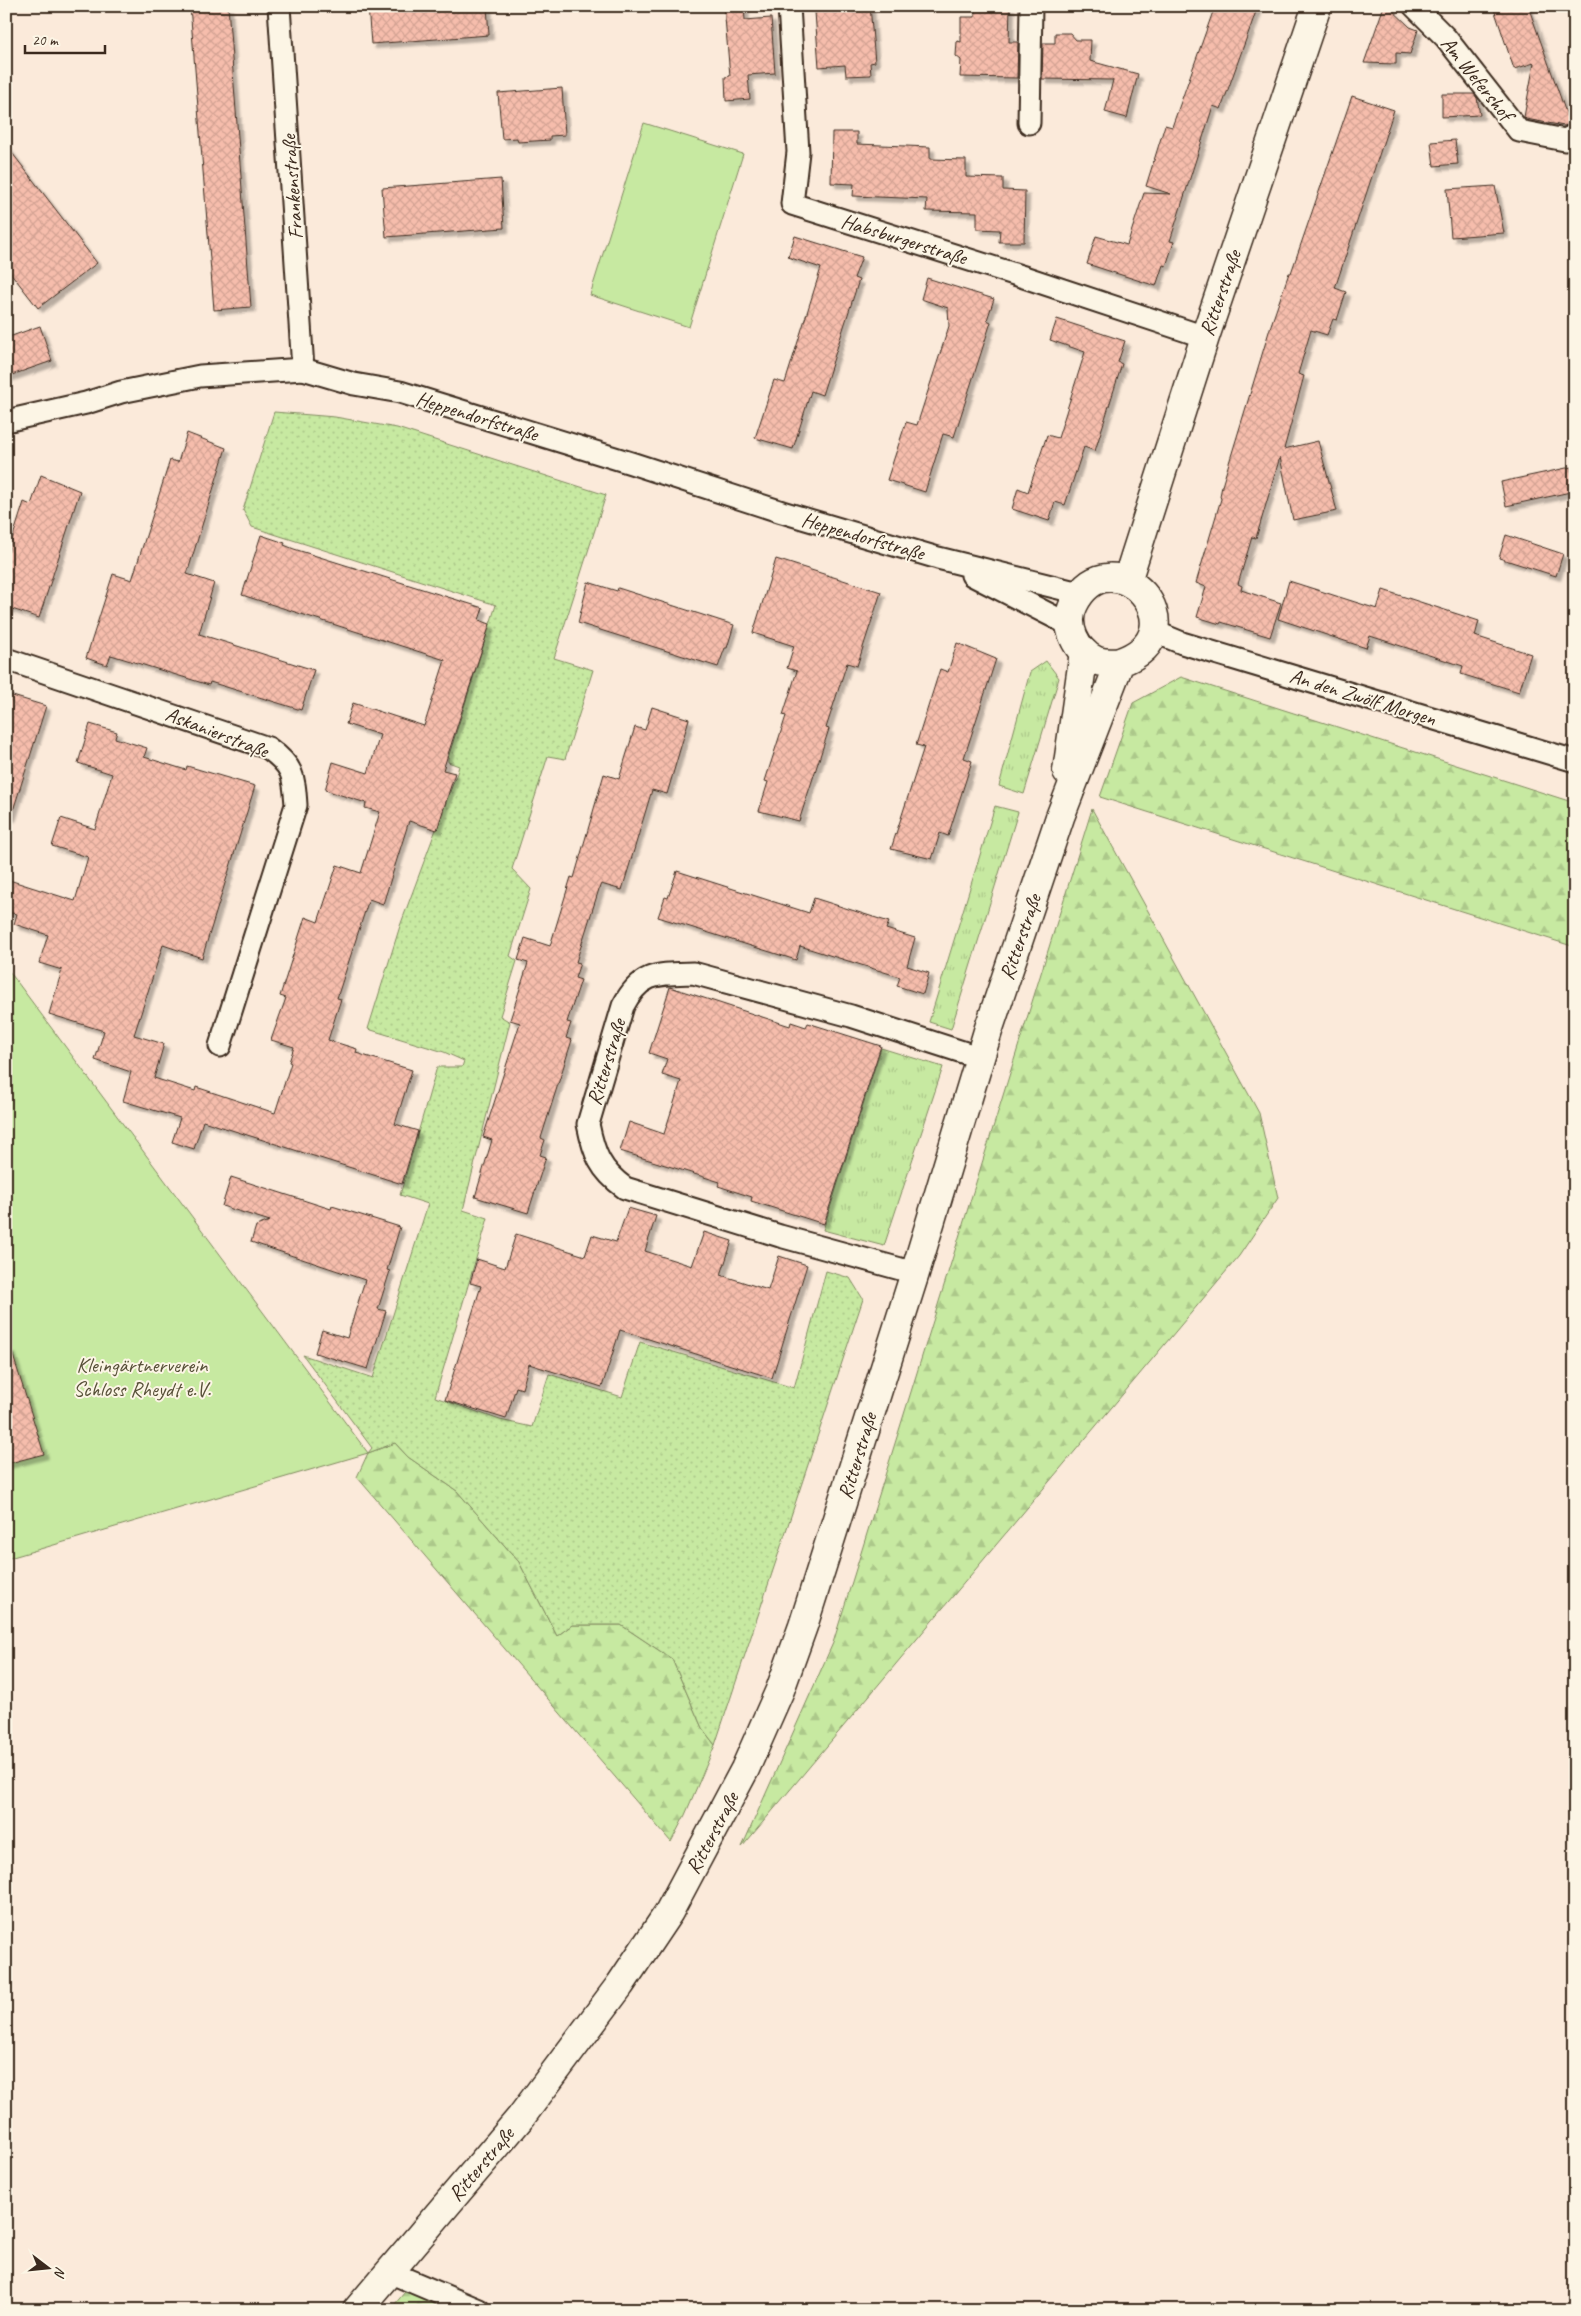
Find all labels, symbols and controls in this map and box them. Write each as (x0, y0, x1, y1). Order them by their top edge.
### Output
scale bar (25, 22, 105, 54)
text: 20 m (32, 31, 59, 50)
street label: Am Wefershof (1435, 31, 1522, 129)
street label: Frankenstraße (275, 132, 309, 240)
street label: Habsburgerstraße (838, 208, 972, 271)
street label: Ritterstraße (1193, 245, 1247, 339)
street label: Heppendorfstraße (413, 385, 543, 448)
street label: Heppendorfstraße (799, 506, 929, 566)
street label: An den Zwölf Morgen (1287, 662, 1440, 732)
street label: Askanierstraße (162, 701, 274, 764)
street label: Ritterstraße (993, 889, 1047, 983)
street label: Ritterstraße (581, 1014, 632, 1108)
park label: Kleingärtnerverein Schloss Rheydt e.V. (73, 1352, 212, 1402)
street label: Ritterstraße (832, 1408, 883, 1502)
street label: Ritterstraße (680, 1786, 745, 1878)
street label: Ritterstraße (442, 2120, 521, 2206)
north arrow (22, 2244, 72, 2294)
text: N (50, 2265, 69, 2280)

